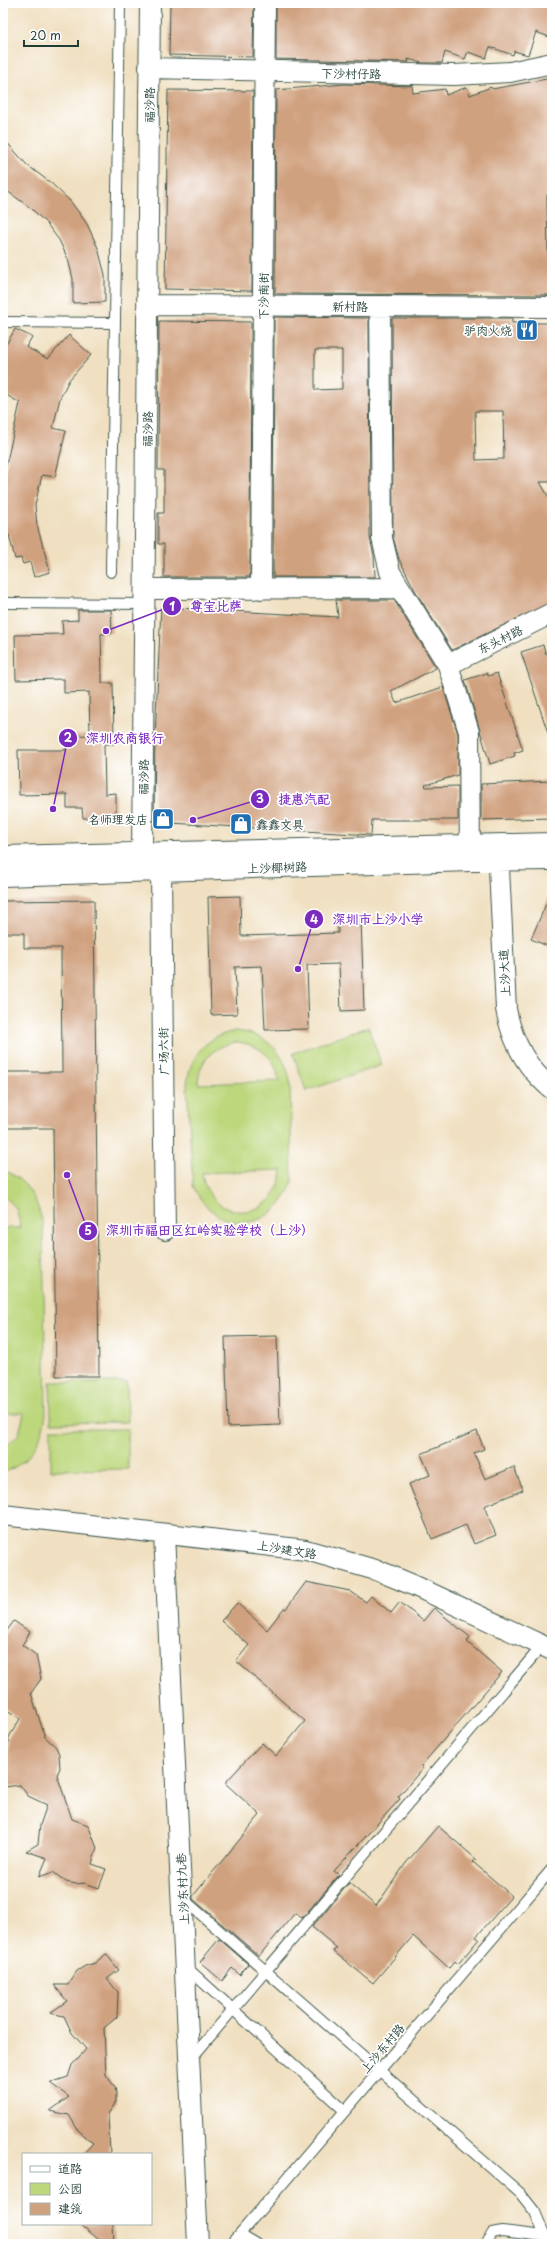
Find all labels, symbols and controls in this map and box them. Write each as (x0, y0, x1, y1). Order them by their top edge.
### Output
scale bar (24, 22, 78, 48)
text: 20 m (30, 26, 61, 44)
street label: 下沙村仔路 (321, 63, 381, 83)
street label: 福沙路 (140, 87, 158, 123)
street label: 下沙南街 (254, 272, 272, 320)
street label: 新村路 (332, 297, 368, 315)
restaurant icon: 驴肉火烧 (514, 317, 540, 343)
place label: 驴肉火烧 (464, 321, 512, 339)
street label: 福沙路 (138, 411, 156, 447)
callout: 尊宝比萨 (162, 594, 250, 619)
text: 尊宝比萨 (190, 596, 242, 615)
text: 1 (169, 597, 175, 615)
street label: 东头村路 (474, 620, 526, 658)
callout: 深圳农商银行 (58, 726, 172, 751)
text: 2 (64, 728, 73, 746)
text: 深圳农商银行 (86, 728, 164, 747)
street label: 福沙路 (134, 759, 152, 795)
callout: 捷惠汽配 (250, 787, 338, 812)
text: 3 (256, 789, 264, 807)
text: 捷惠汽配 (278, 789, 330, 808)
shop icon: 名师理发店 (150, 806, 176, 832)
place label: 名师理发店 (88, 810, 148, 828)
shop icon: 鑫鑫文具 (228, 811, 254, 837)
place label: 鑫鑫文具 (256, 815, 304, 833)
street label: 上沙椰树路 (247, 857, 307, 877)
callout: 深圳市上沙小学 (304, 907, 431, 932)
text: 深圳市上沙小学 (332, 909, 424, 928)
text: 4 (310, 910, 318, 928)
street label: 上沙大道 (494, 949, 514, 997)
street label: 广场六街 (154, 1027, 172, 1075)
callout: 深圳市福田区红岭实验学校（上沙） (78, 1218, 322, 1243)
text: 深圳市福田区红岭实验学校（上沙） (106, 1220, 314, 1239)
text: 5 (84, 1221, 92, 1239)
street label: 上沙建文路 (256, 1535, 318, 1563)
street label: 上沙东村九巷 (171, 1853, 193, 1925)
street label: 上沙东村路 (356, 2019, 408, 2077)
legend (22, 2153, 152, 2225)
text: 道路 (58, 2159, 82, 2177)
text: 公园 (58, 2179, 82, 2197)
text: 建筑 (58, 2199, 82, 2217)

